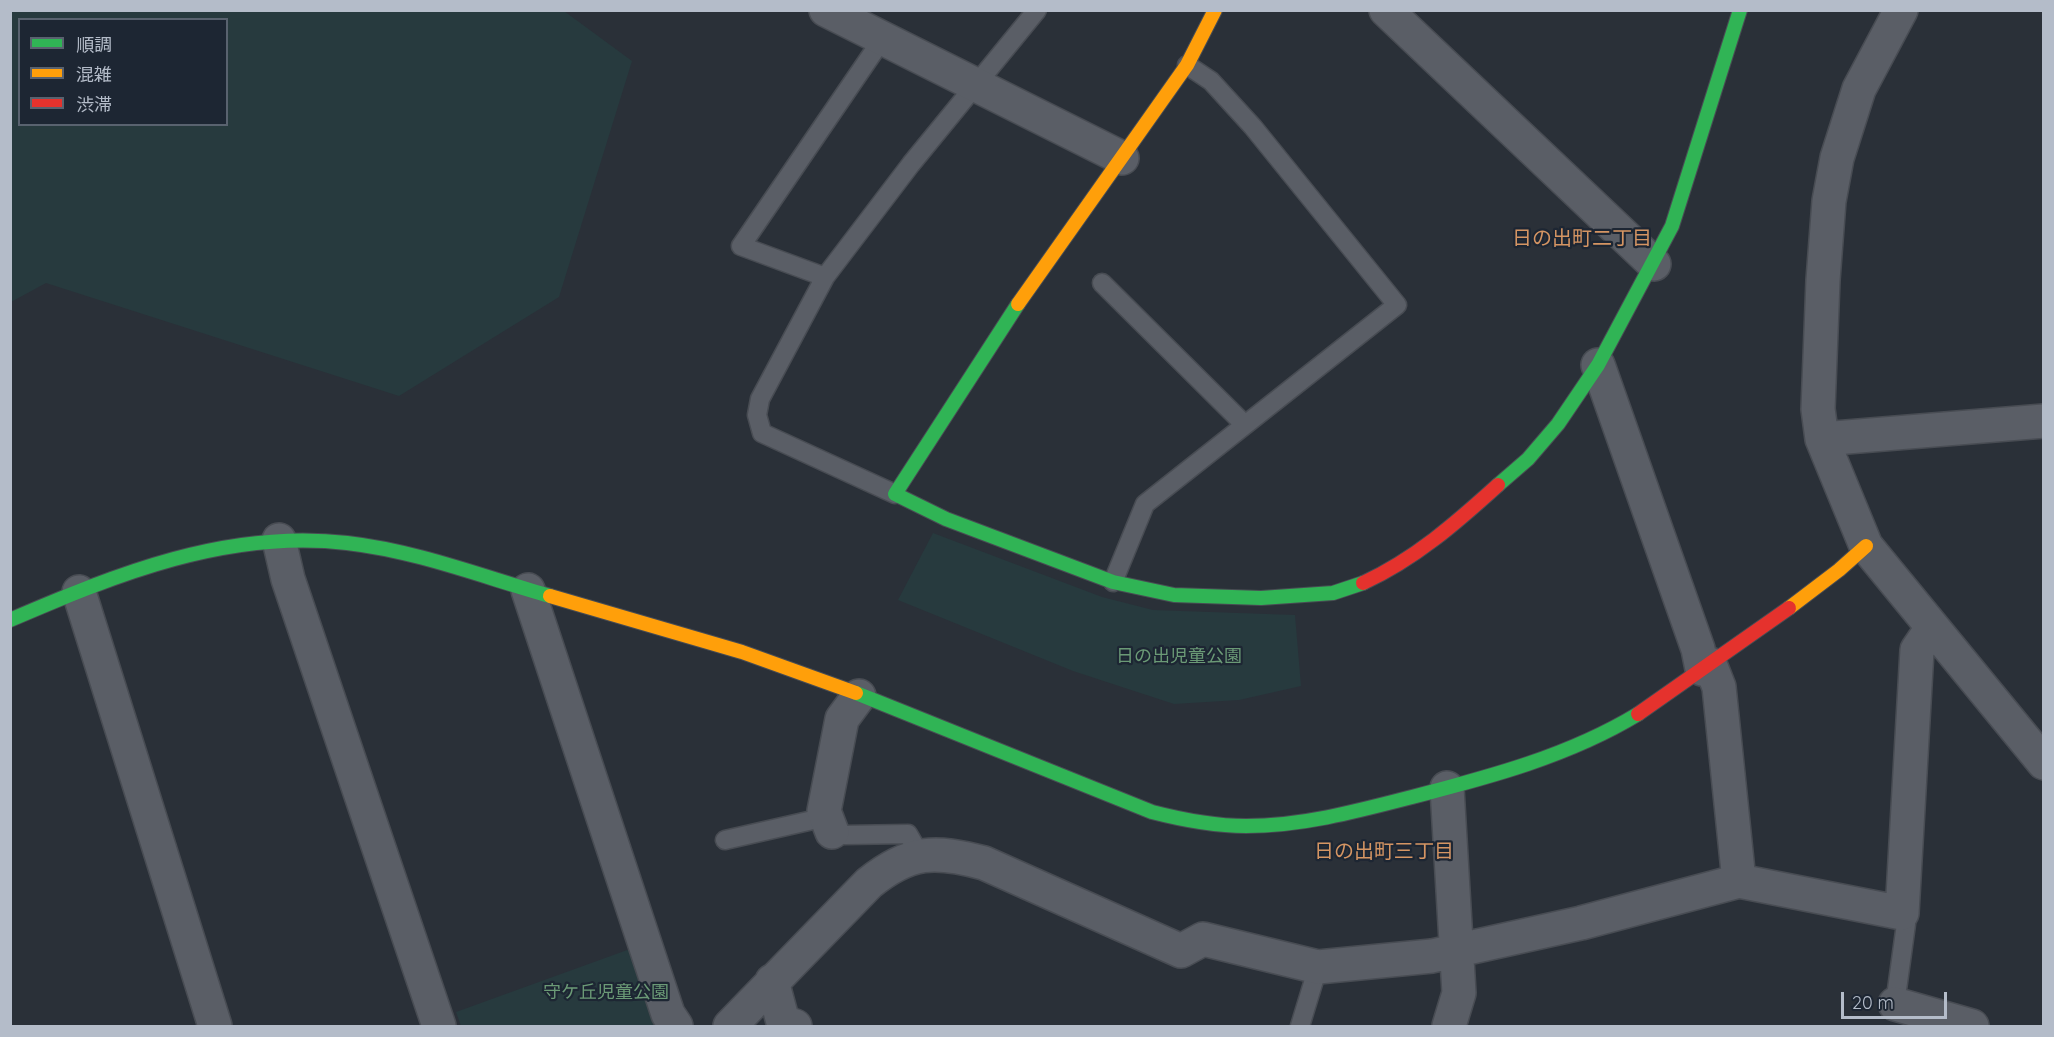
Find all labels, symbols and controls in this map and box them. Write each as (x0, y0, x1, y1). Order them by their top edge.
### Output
legend (18, 18, 228, 126)
text: 順調 (76, 33, 112, 56)
text: 混雑 (76, 63, 112, 86)
text: 渋滞 (76, 93, 112, 116)
district label: 日の出町二丁目 (1512, 227, 1652, 251)
park label: 日の出児童公園 (1116, 646, 1242, 668)
district label: 日の出町三丁目 (1314, 840, 1454, 864)
scale bar (1844, 980, 1950, 1018)
park label: 守ケ丘児童公園 (543, 982, 669, 1004)
text: 20 m (1852, 991, 1894, 1014)

